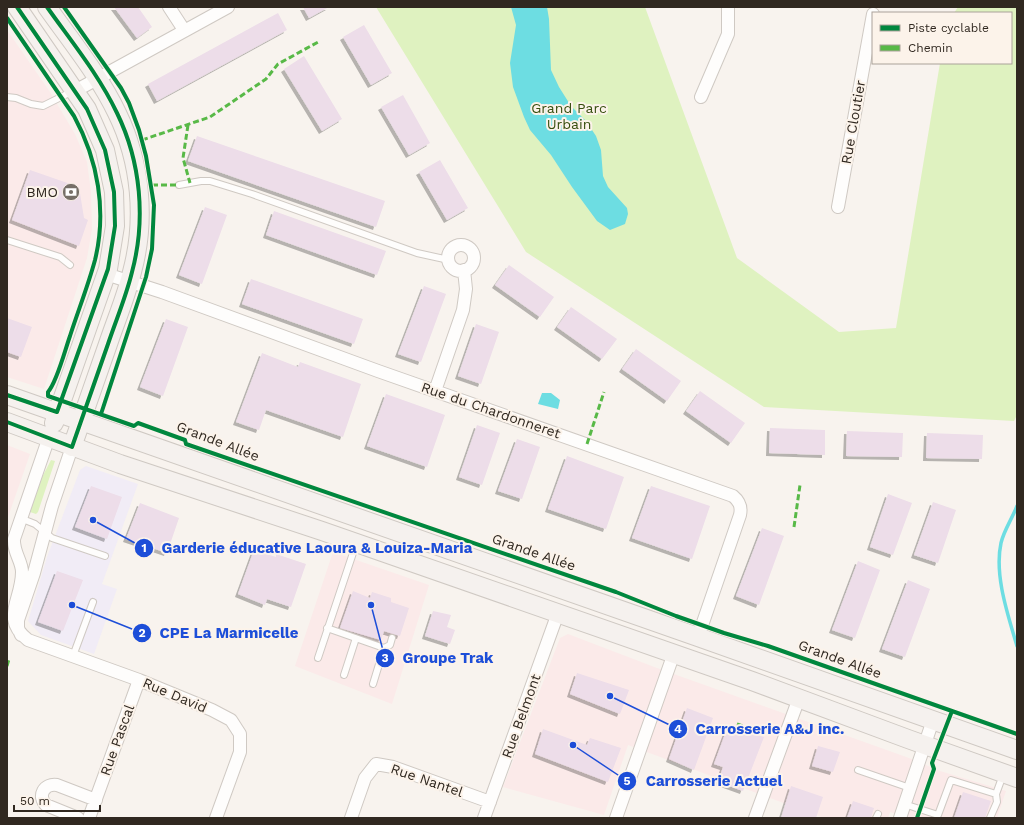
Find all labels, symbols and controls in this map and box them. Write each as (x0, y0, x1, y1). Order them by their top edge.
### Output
legend (872, 12, 1012, 64)
text: Piste cyclable (908, 21, 989, 35)
text: Chemin (908, 41, 953, 55)
street label: Rue Cloutier (838, 78, 868, 165)
park label: Grand Parc Urbain (531, 100, 607, 132)
bank icon: BMO (61, 182, 81, 202)
place label: BMO (26, 184, 58, 200)
street label: Rue du Chardonneret (419, 379, 563, 441)
street label: Grande Allée (174, 418, 262, 464)
street label: Grande Allée (490, 530, 578, 574)
callout: Garderie éducative Laoura & Louiza-Maria (134, 534, 481, 561)
text: Garderie éducative Laoura & Louiza-Maria (162, 539, 473, 557)
text: 1 (141, 541, 147, 555)
callout: CPE La Marmicelle (132, 619, 307, 646)
text: CPE La Marmicelle (160, 624, 299, 642)
text: 2 (138, 626, 146, 640)
street label: Grande Allée (796, 637, 884, 681)
callout: Groupe Trak (375, 645, 502, 672)
text: Groupe Trak (403, 649, 494, 667)
text: 3 (381, 651, 389, 665)
street label: Rue Belmont (498, 672, 544, 760)
street label: Rue David (140, 674, 210, 716)
street label: Rue Pascal (97, 702, 138, 778)
callout: Carrosserie A&J inc. (668, 716, 853, 743)
text: Carrosserie A&J inc. (696, 720, 844, 738)
text: 4 (674, 722, 682, 736)
street label: Rue Nantel (389, 760, 466, 800)
callout: Carrosserie Actuel (617, 767, 790, 794)
text: Carrosserie Actuel (646, 772, 782, 790)
text: 5 (624, 774, 631, 788)
scale bar (14, 787, 100, 813)
text: 50 m (20, 794, 50, 808)

